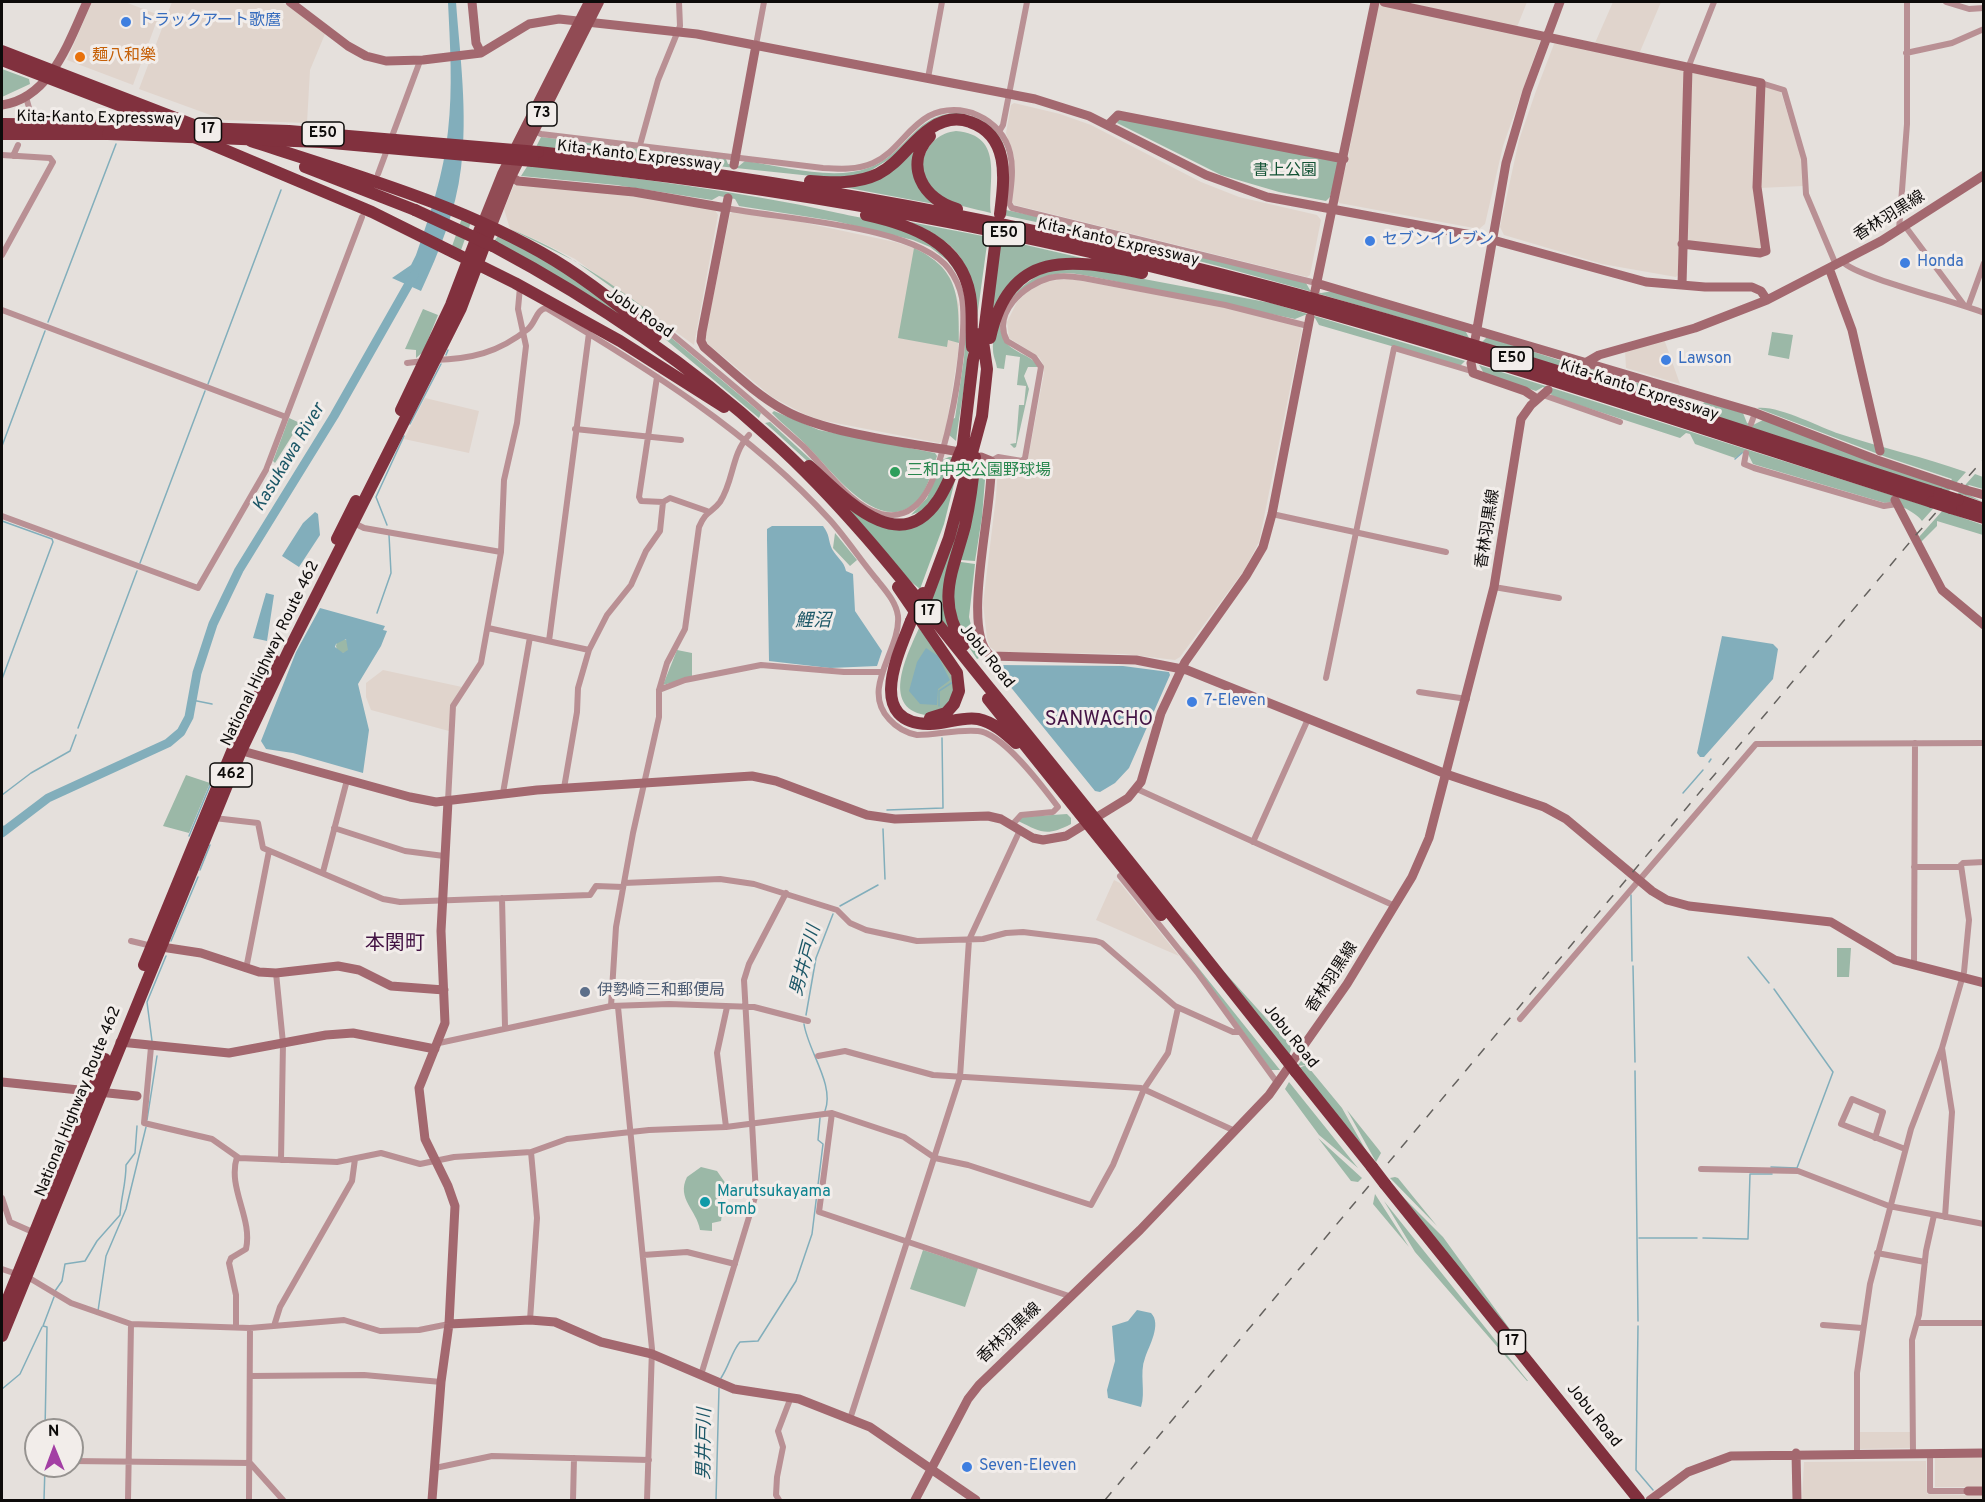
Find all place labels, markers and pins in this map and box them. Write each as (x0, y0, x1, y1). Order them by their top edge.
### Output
place label: トラックアート歌麿 (138, 12, 281, 32)
marker: トラックアート歌麿 (119, 15, 133, 29)
place label: 麺八和樂 (92, 47, 156, 67)
marker: 麺八和樂 (73, 50, 87, 64)
place label: セブンイレブン (1382, 231, 1494, 251)
marker: セブンイレブン (1363, 234, 1377, 248)
place label: Honda (1917, 253, 1964, 273)
marker: Honda (1898, 256, 1912, 270)
place label: Lawson (1678, 350, 1732, 370)
marker: Lawson (1659, 353, 1673, 367)
place label: 三和中央公園野球場 (907, 462, 1051, 482)
marker: 三和中央公園野球場 (888, 465, 902, 479)
place label: 7-Eleven (1204, 692, 1266, 712)
marker: 7-Eleven (1185, 695, 1199, 709)
place label: 伊勢崎三和郵便局 (597, 982, 725, 1002)
marker: 伊勢崎三和郵便局 (578, 985, 592, 999)
place label: Marutsukayama Tomb (717, 1183, 831, 1221)
marker: Marutsukayama Tomb (698, 1195, 712, 1209)
place label: Seven-Eleven (979, 1457, 1077, 1477)
marker: Seven-Eleven (960, 1460, 974, 1474)

